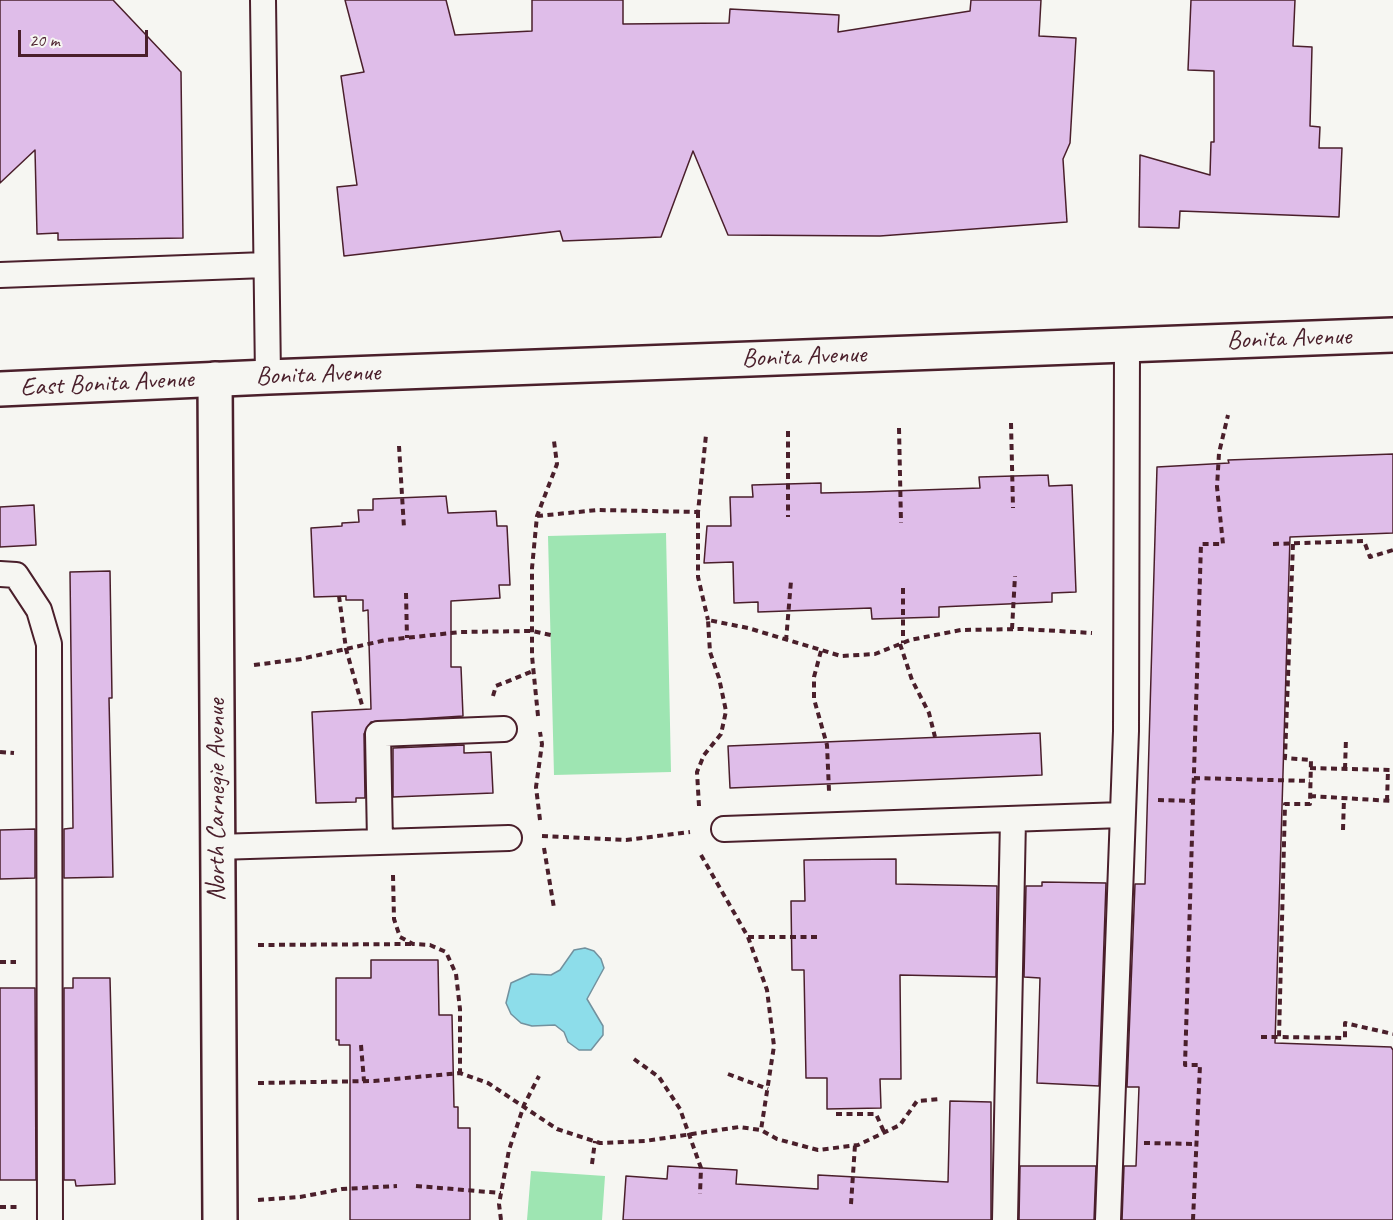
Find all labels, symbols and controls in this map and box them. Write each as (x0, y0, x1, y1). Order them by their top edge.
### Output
scale bar (21, 18, 152, 56)
text: 20 m (29, 29, 60, 51)
street label: Bonita Avenue (1226, 321, 1352, 357)
street label: Bonita Avenue (741, 339, 867, 375)
street label: Bonita Avenue (255, 357, 381, 393)
street label: East Bonita Avenue (20, 364, 194, 404)
street label: North Carnegie Avenue (201, 699, 233, 901)

